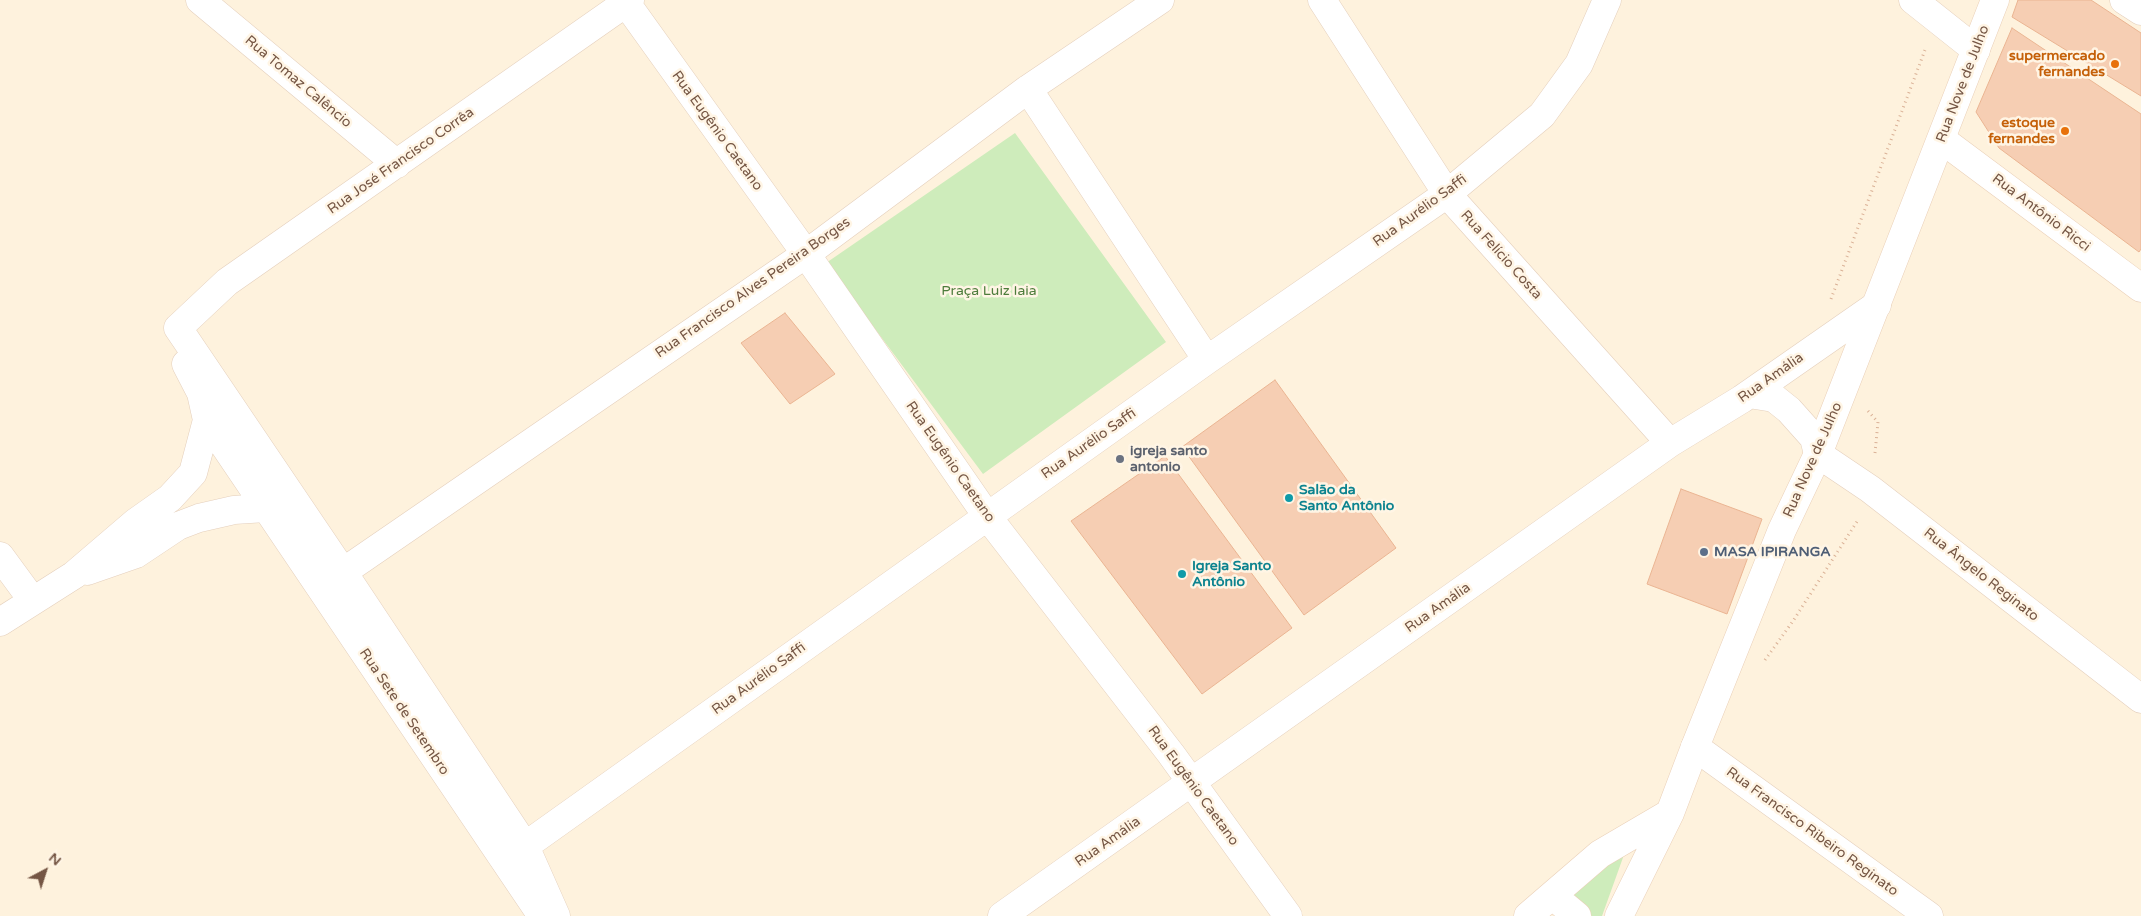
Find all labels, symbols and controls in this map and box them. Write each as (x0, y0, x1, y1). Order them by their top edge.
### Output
street label: Rua Nove de Julho (1933, 23, 1993, 145)
street label: Rua Tomaz Calêncio (241, 32, 355, 132)
place label: supermercado fernandes (2009, 48, 2105, 80)
marker: supermercado fernandes (2109, 58, 2121, 70)
street label: Rua Eugênio Caetano (668, 68, 766, 194)
street label: Rua José Francisco Corrêa (325, 104, 477, 218)
place label: estoque fernandes (1988, 115, 2055, 148)
marker: estoque fernandes (2059, 125, 2071, 137)
street label: Rua Aurélio Saffi (1370, 171, 1470, 251)
street label: Rua Antônio Ricci (1989, 171, 2093, 255)
street label: Rua Felício Costa (1457, 207, 1545, 303)
street label: Rua Francisco Alves Pereira Borges (652, 214, 854, 362)
park label: Praça Luiz Iaia (941, 283, 1037, 299)
street label: Rua Amália (1735, 349, 1807, 407)
street label: Rua Eugênio Caetano (902, 398, 998, 526)
street label: Rua Nove de Julho (1780, 400, 1846, 520)
street label: Rua Aurélio Saffi (1038, 405, 1140, 483)
place label: igreja santo antonio (1130, 443, 1207, 476)
marker: igreja santo antonio (1114, 453, 1126, 465)
place label: Salão da Santo Antônio (1299, 482, 1394, 514)
marker: Salão da Santo Antônio (1283, 492, 1295, 504)
street label: Rua Ângelo Reginato (1920, 525, 2042, 625)
place label: MASA IPIRANGA (1714, 544, 1831, 560)
marker: MASA IPIRANGA (1698, 546, 1710, 558)
place label: Igreja Santo Antônio (1192, 558, 1271, 590)
marker: Igreja Santo Antônio (1176, 568, 1188, 580)
street label: Rua Amália (1402, 579, 1474, 637)
street label: Rua Aurélio Saffi (709, 639, 809, 719)
street label: Rua Sete de Setembro (355, 646, 453, 778)
street label: Rua Eugênio Caetano (1144, 723, 1242, 849)
street label: Rua Francisco Ribeiro Reginato (1723, 764, 1901, 900)
street label: Rua Amália (1072, 813, 1144, 871)
north arrow (20, 846, 70, 896)
text: N (45, 849, 65, 869)

